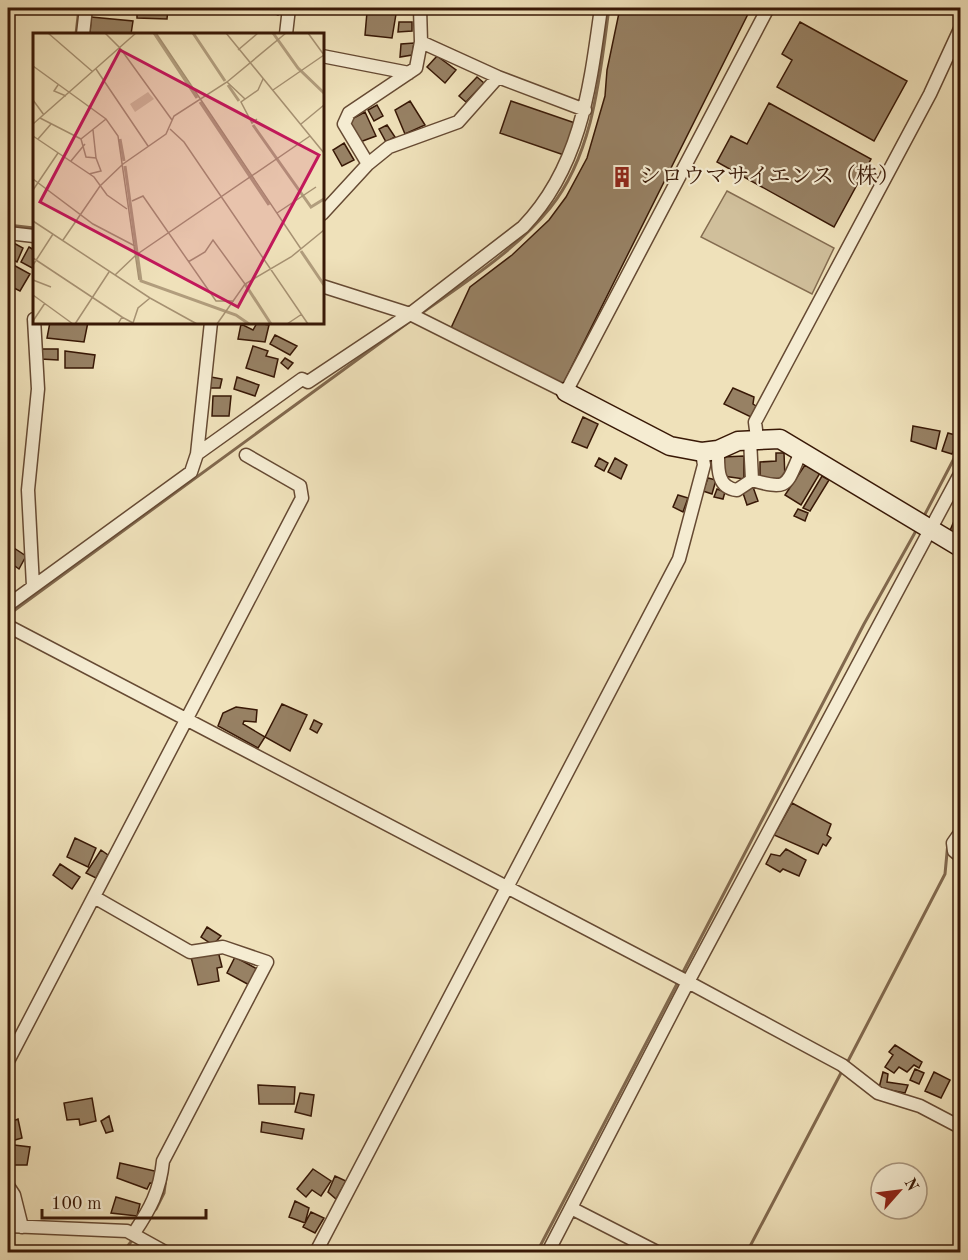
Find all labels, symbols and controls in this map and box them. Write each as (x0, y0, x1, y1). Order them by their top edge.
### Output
inset map (33, 33, 324, 324)
place label: シロウマサイエンス（株） (639, 164, 900, 188)
building icon: シロウマサイエンス（株） (610, 165, 634, 189)
north arrow (869, 1161, 929, 1221)
text: N (901, 1176, 921, 1195)
scale bar (42, 1182, 206, 1220)
text: 100 m (51, 1195, 102, 1213)

